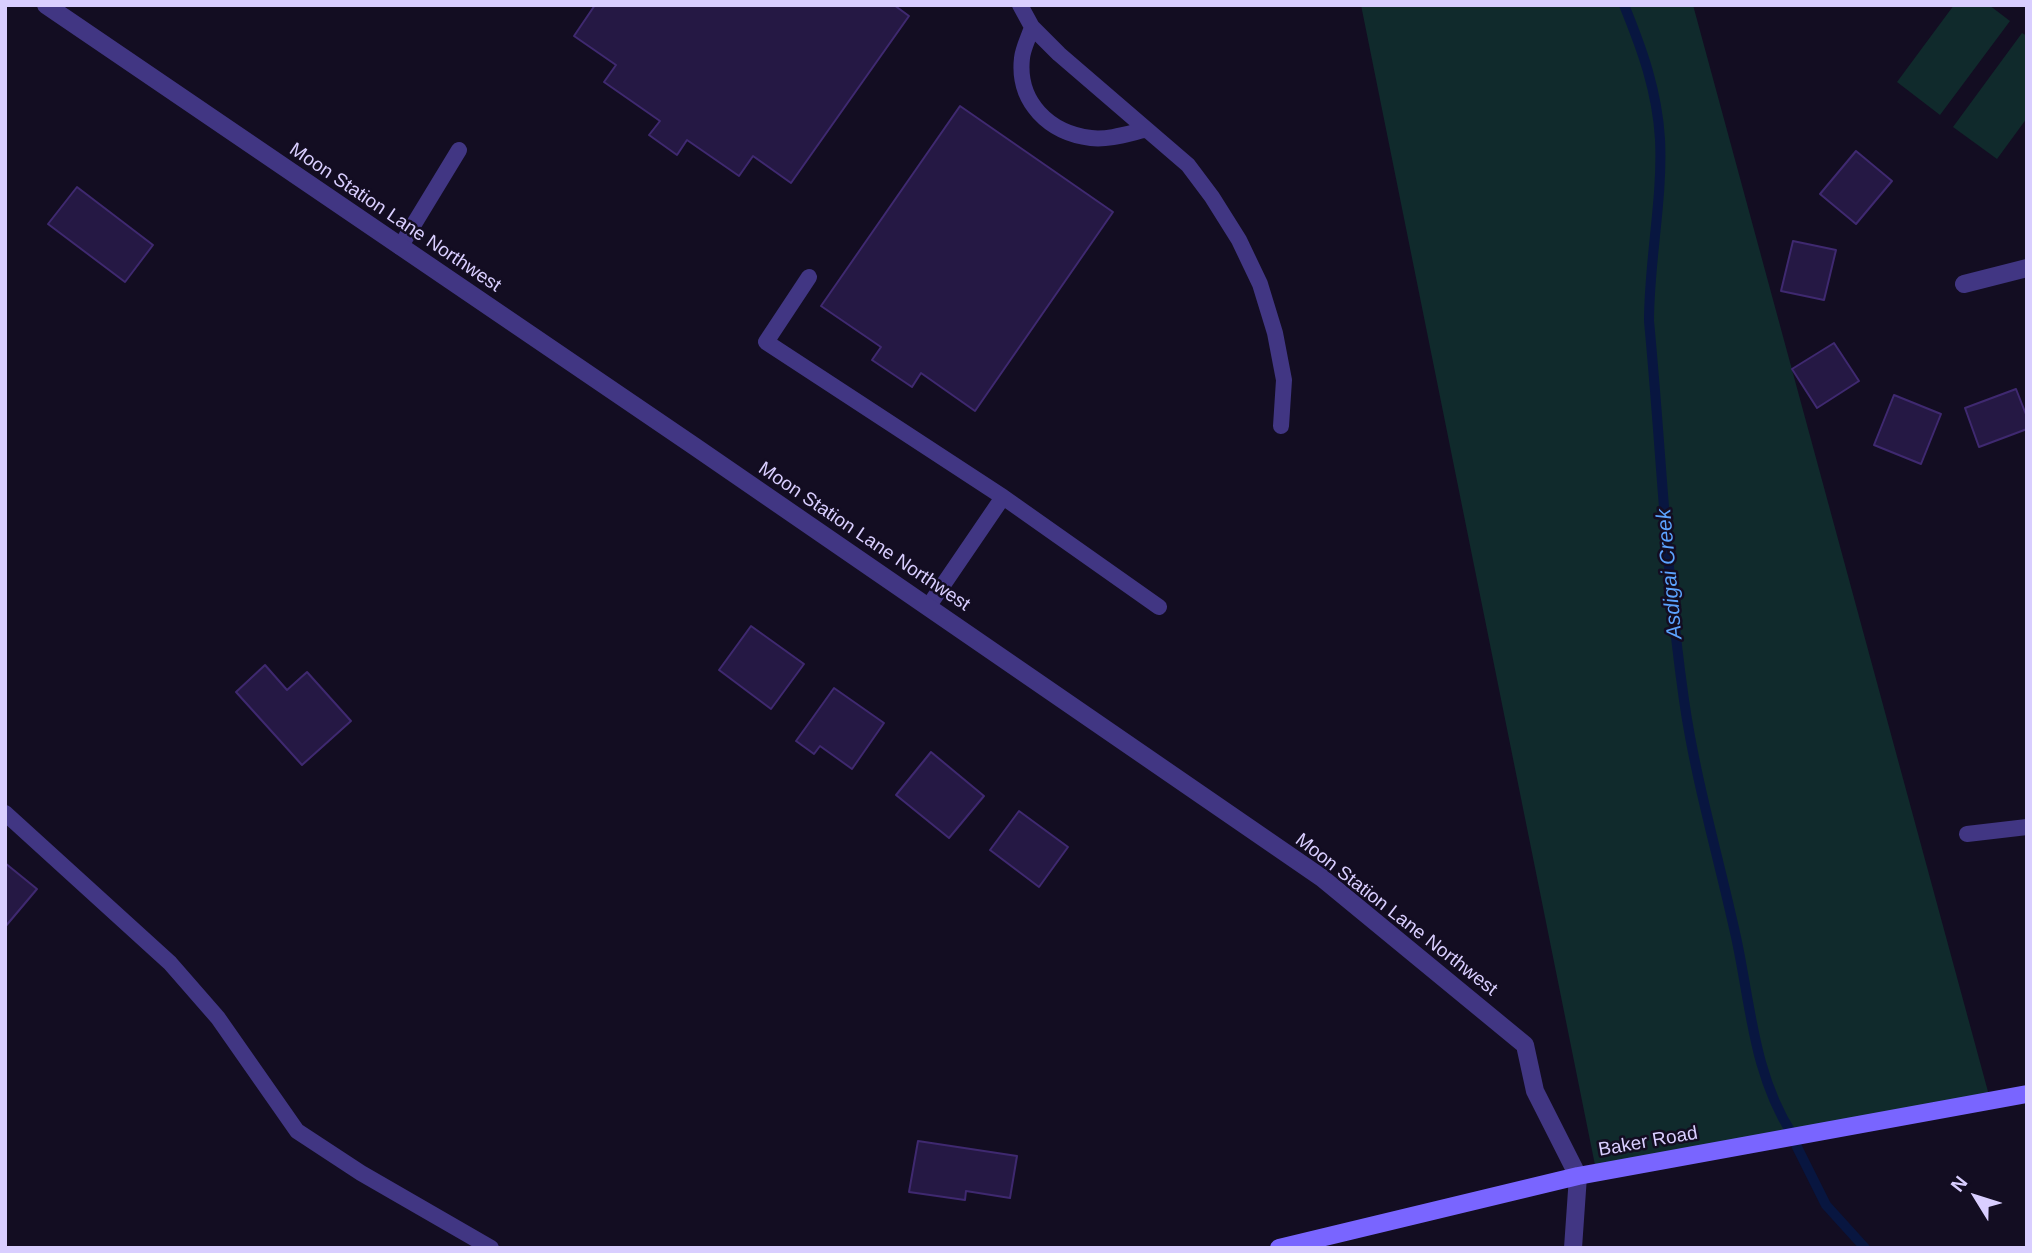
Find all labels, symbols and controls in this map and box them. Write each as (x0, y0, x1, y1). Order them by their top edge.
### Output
street label: Moon Station Lane Northwest (285, 139, 505, 297)
street label: Moon Station Lane Northwest (754, 458, 974, 616)
water label: Asdigai Creek (1652, 508, 1688, 640)
street label: Moon Station Lane Northwest (1290, 829, 1502, 1001)
street label: Baker Road (1597, 1122, 1699, 1162)
north arrow (1941, 1162, 2011, 1232)
text: N (1947, 1172, 1972, 1196)

